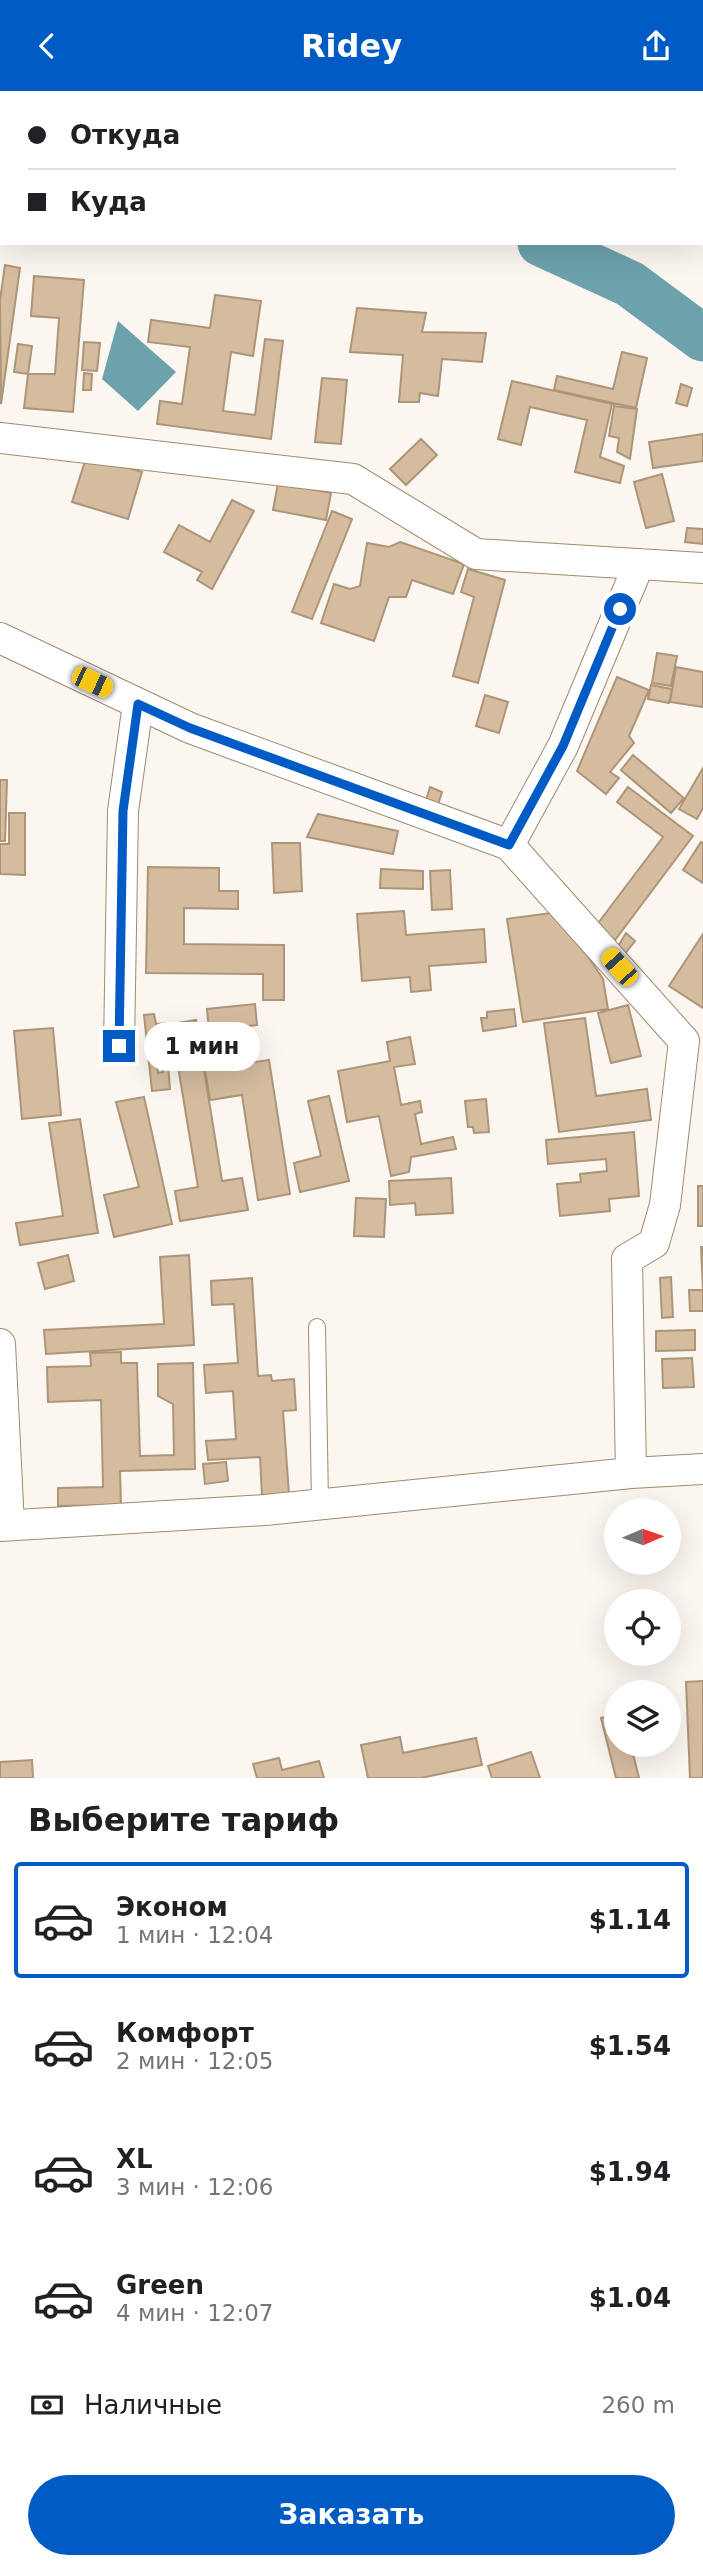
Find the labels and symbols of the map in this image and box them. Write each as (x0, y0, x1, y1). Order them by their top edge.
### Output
route start (604, 593, 636, 625)
car (69, 664, 116, 700)
car (598, 944, 641, 990)
callout: 1 мин (144, 1021, 259, 1070)
route end (103, 1030, 135, 1062)
north arrow (604, 1498, 681, 1575)

